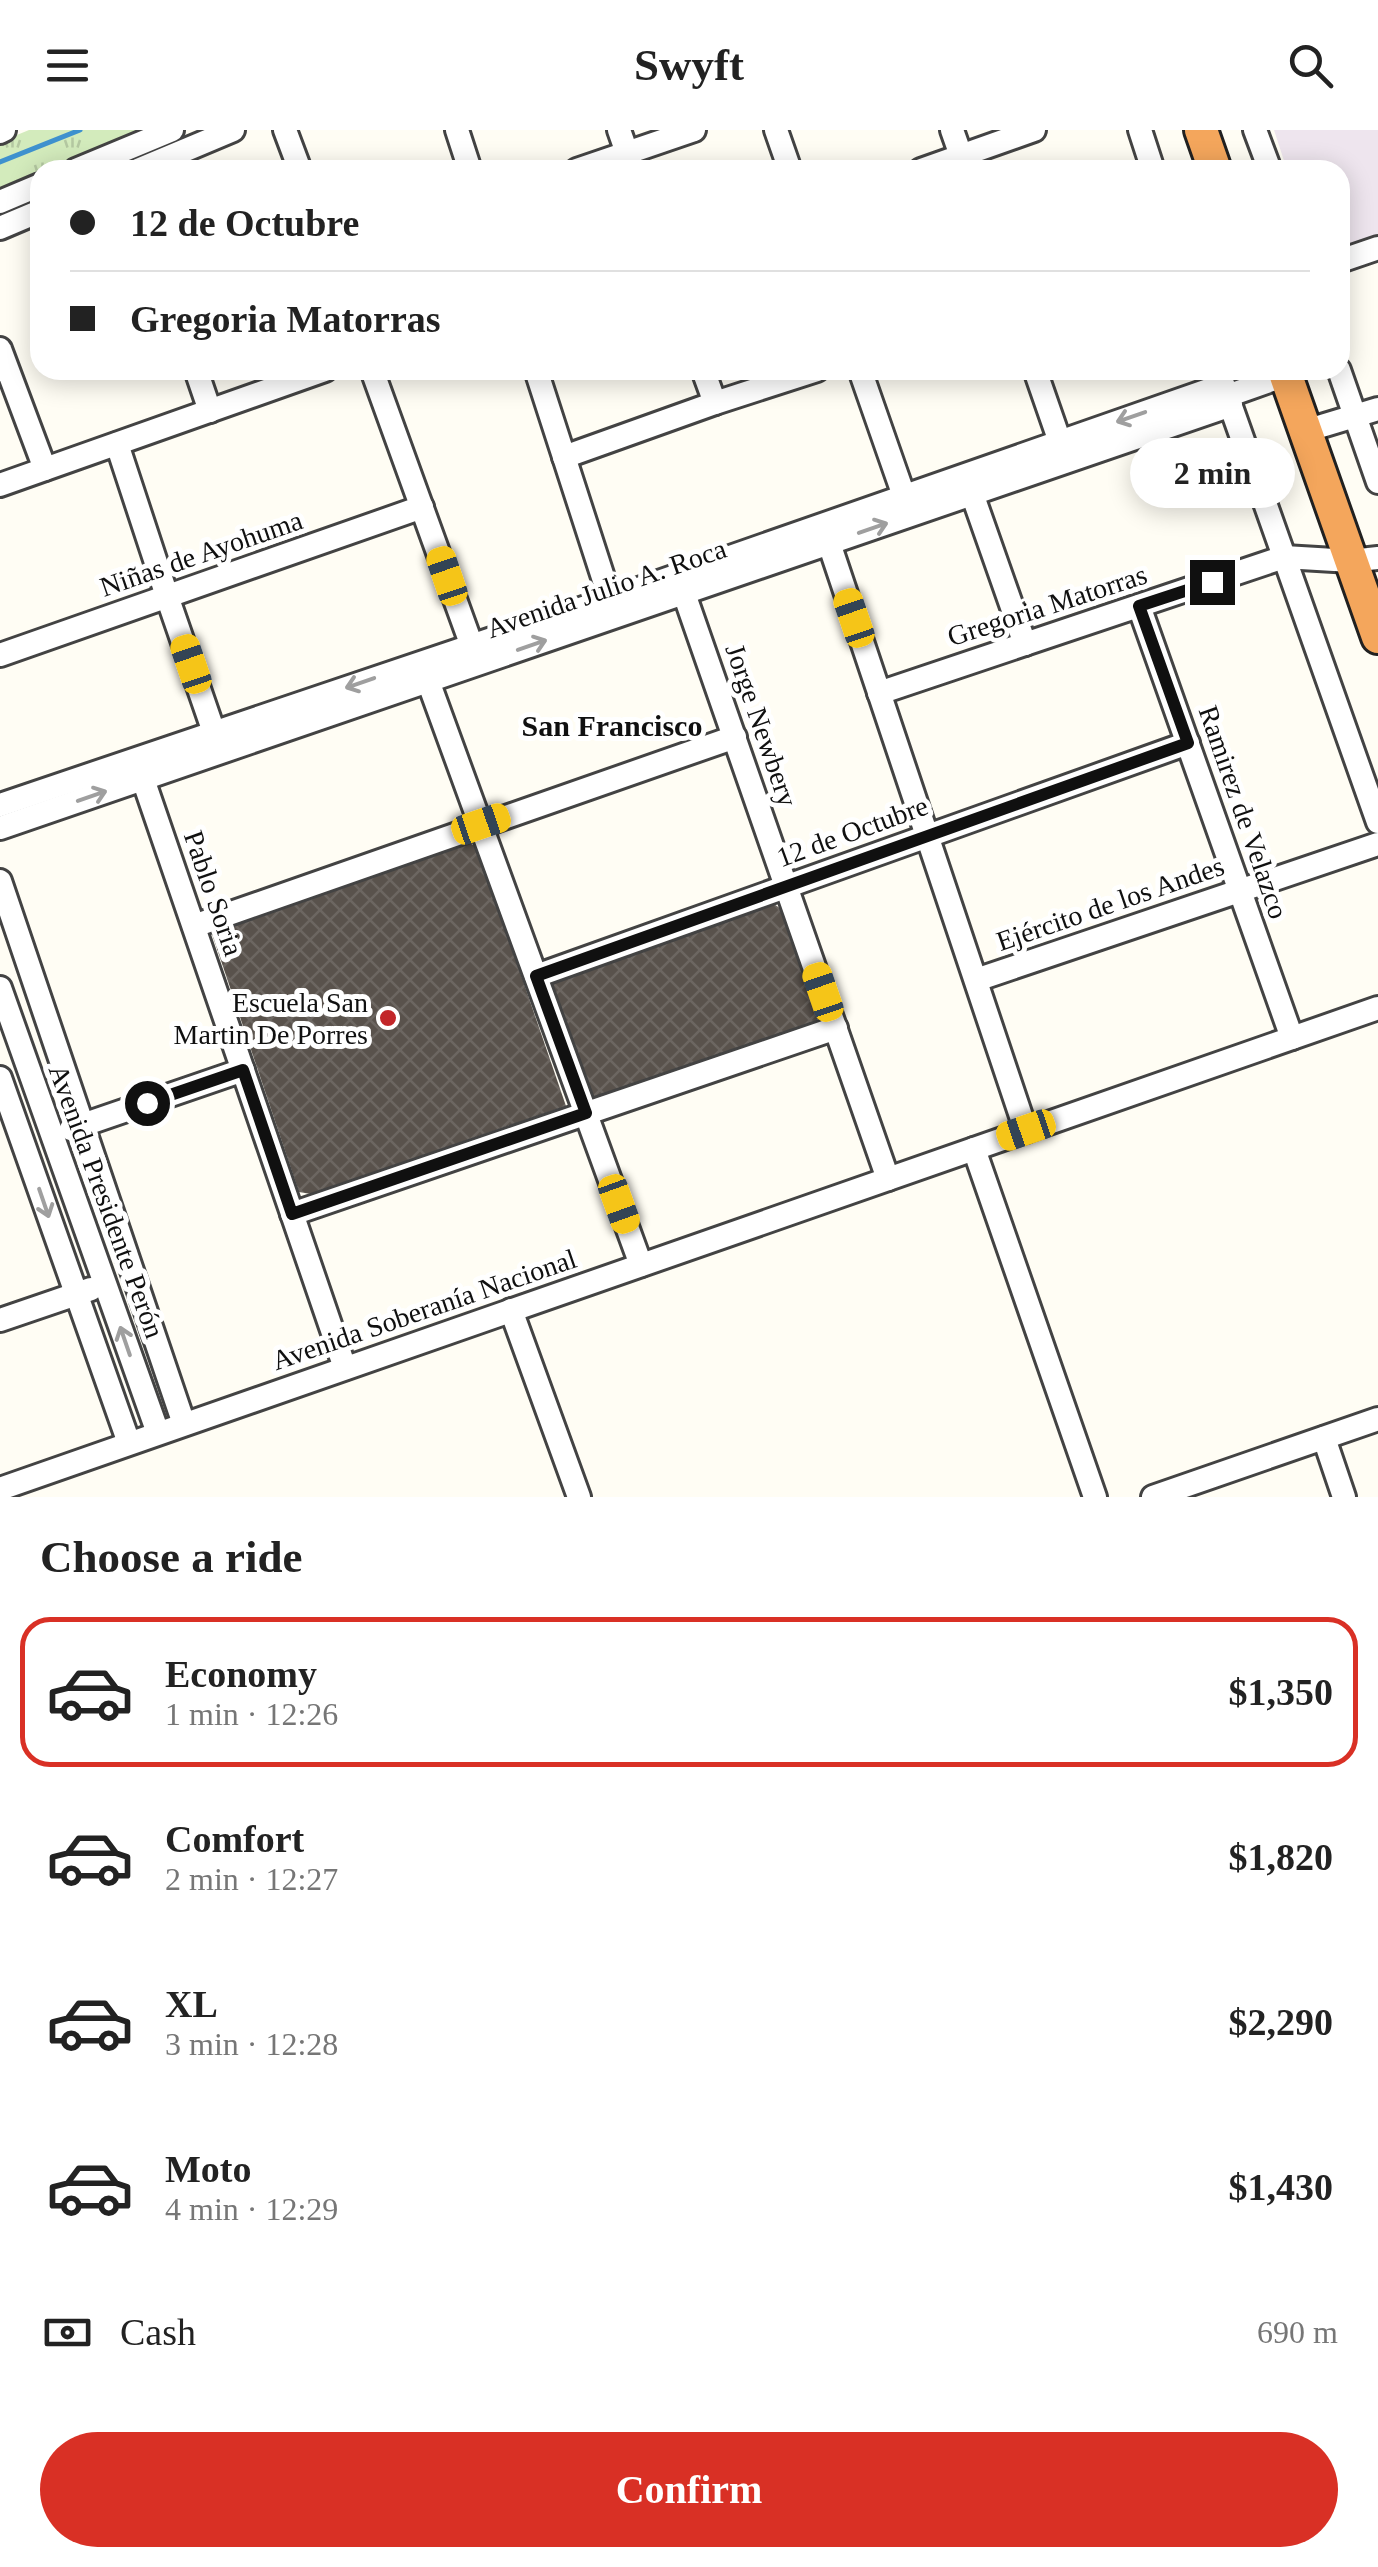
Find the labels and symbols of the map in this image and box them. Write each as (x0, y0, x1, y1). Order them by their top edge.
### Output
one-way arrow (1115, 410, 1147, 428)
callout: 2 min (1130, 437, 1294, 507)
street label: Niñas de Ayohuma (96, 504, 307, 603)
one-way arrow (856, 518, 888, 536)
street label: Avenida Julio A. Roca (482, 533, 731, 644)
car (423, 543, 471, 609)
street label: Gregoria Matorras (944, 559, 1151, 652)
route end (1190, 560, 1235, 605)
car (830, 585, 878, 651)
car (167, 631, 215, 697)
one-way arrow (516, 635, 547, 653)
street label: Jorge Newbery (719, 640, 804, 810)
one-way arrow (346, 675, 377, 693)
street label: Ramirez de Velazco (1193, 702, 1295, 923)
district label: San Francisco (522, 709, 702, 742)
one-way arrow (76, 786, 107, 804)
street label: 12 de Octubre (772, 790, 932, 873)
car (448, 800, 514, 848)
street label: Pablo Soria (178, 827, 250, 960)
street label: Ejército de los Andes (992, 850, 1228, 957)
car (799, 959, 847, 1025)
place label: Escuela San Martin De Porres (174, 987, 368, 1050)
marker: Escuela San Martin De Porres (377, 1007, 399, 1029)
street label: Avenida Presidente Perón (43, 1060, 170, 1342)
route start (125, 1081, 170, 1126)
car (993, 1106, 1059, 1154)
car (595, 1171, 643, 1237)
one-way arrow (36, 1186, 54, 1217)
street label: Avenida Soberanía Nacional (268, 1243, 581, 1376)
one-way arrow (115, 1326, 133, 1357)

